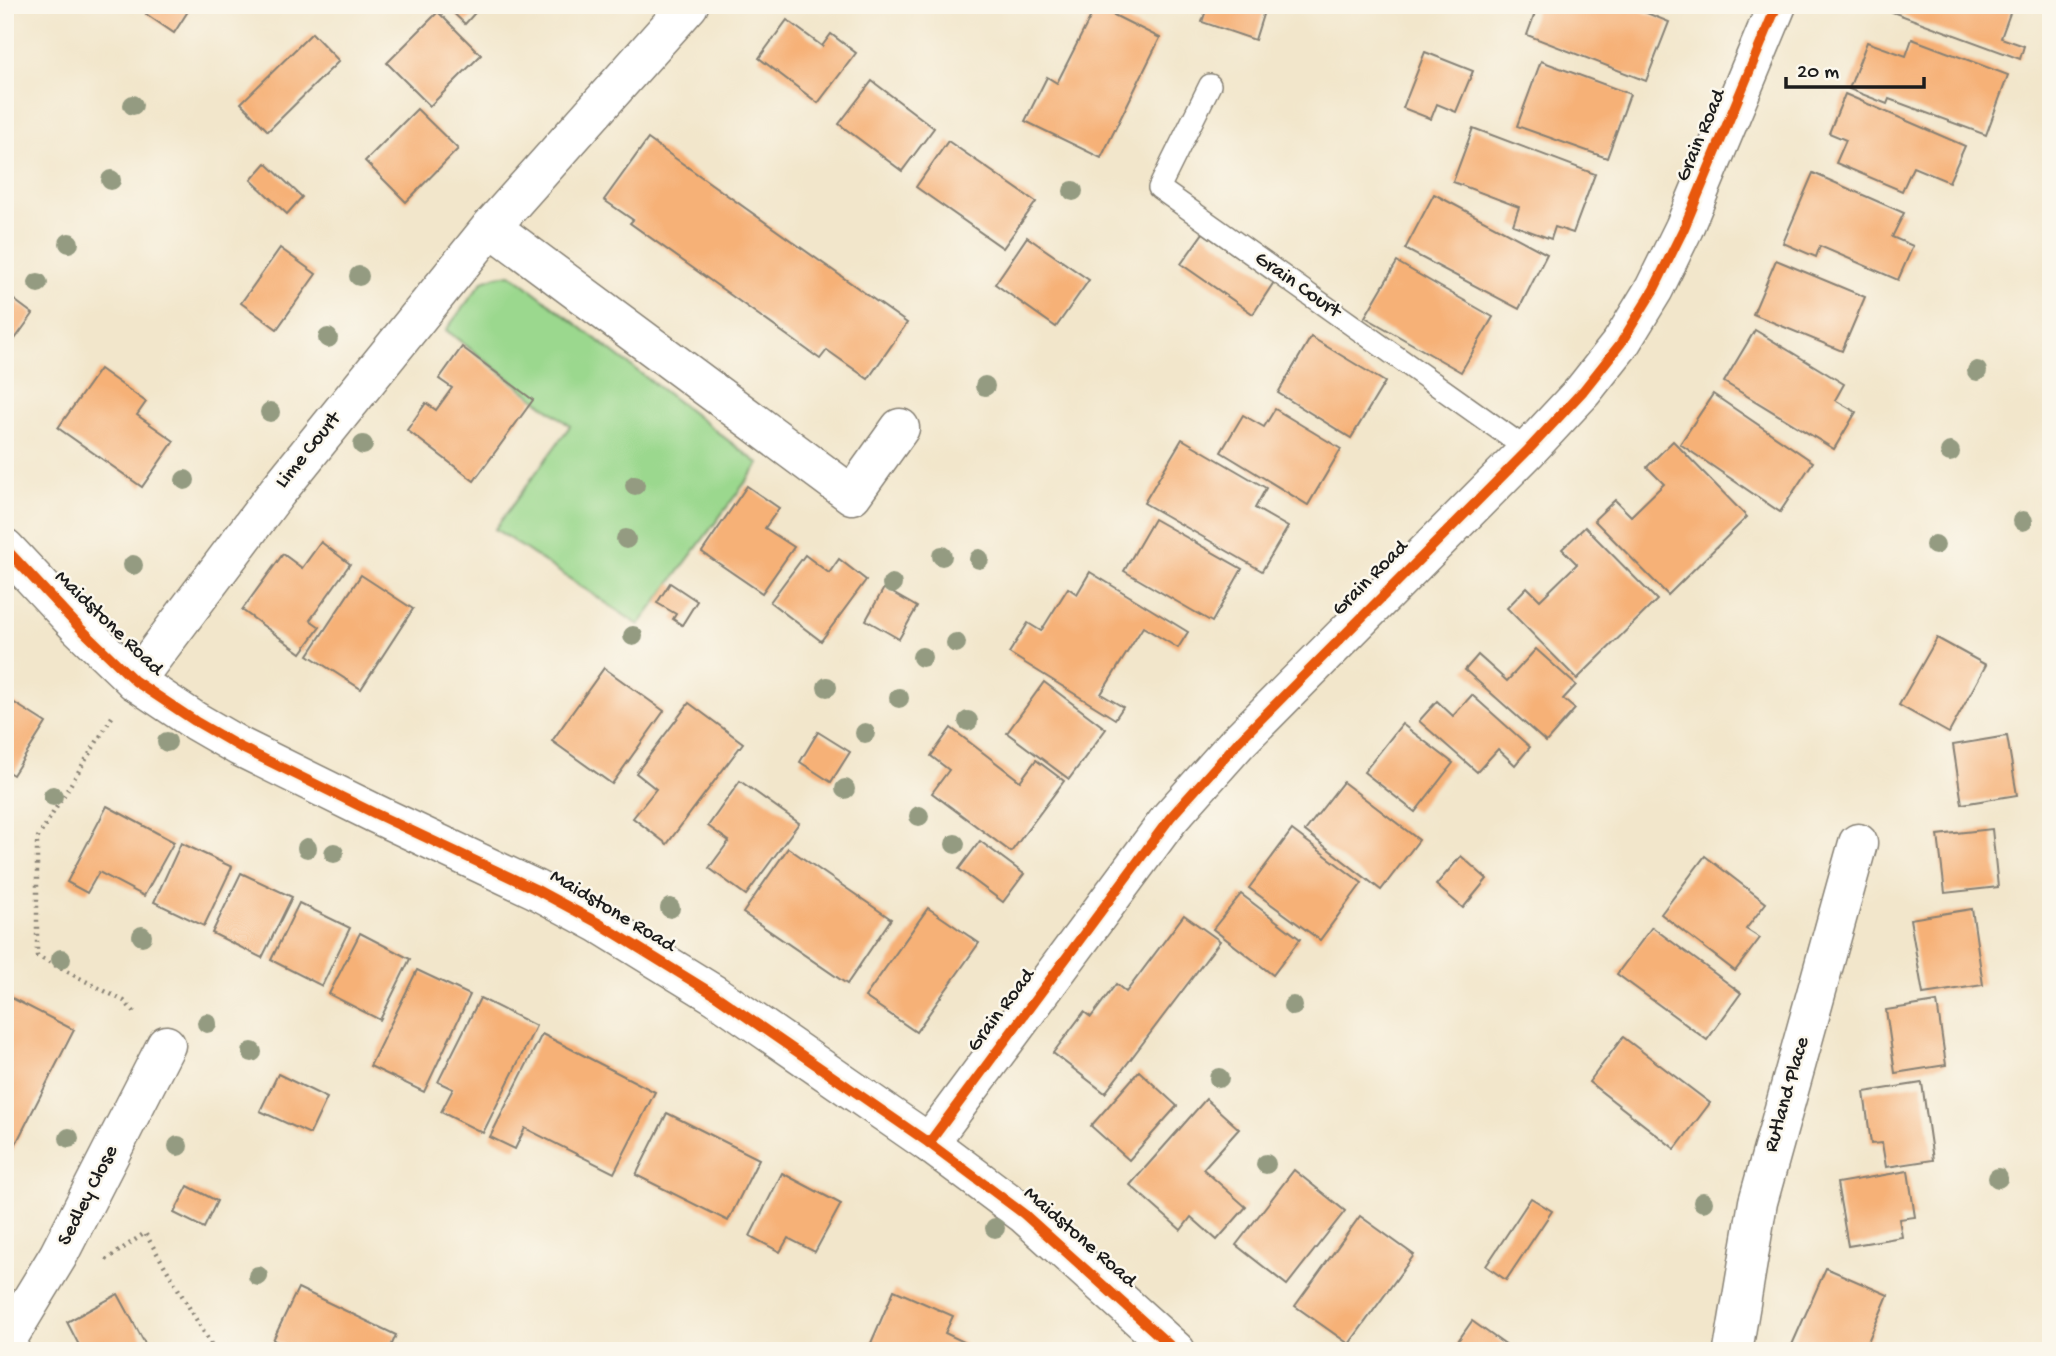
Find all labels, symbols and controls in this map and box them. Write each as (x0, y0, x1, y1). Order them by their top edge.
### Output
scale bar (1786, 46, 1925, 90)
text: 20 m (1797, 61, 1839, 86)
street label: Grain Road (1671, 85, 1733, 186)
street label: Grain Court (1249, 247, 1347, 326)
street label: Lime Court (271, 406, 349, 494)
street label: Grain Road (1328, 534, 1416, 622)
street label: Maidstone Road (48, 566, 169, 683)
street label: Maidstone Road (545, 865, 681, 960)
street label: Grain Road (963, 963, 1042, 1058)
street label: Rutland Place (1760, 1033, 1817, 1156)
street label: Sedley Close (53, 1141, 125, 1250)
street label: Maidstone Road (1017, 1182, 1142, 1295)

